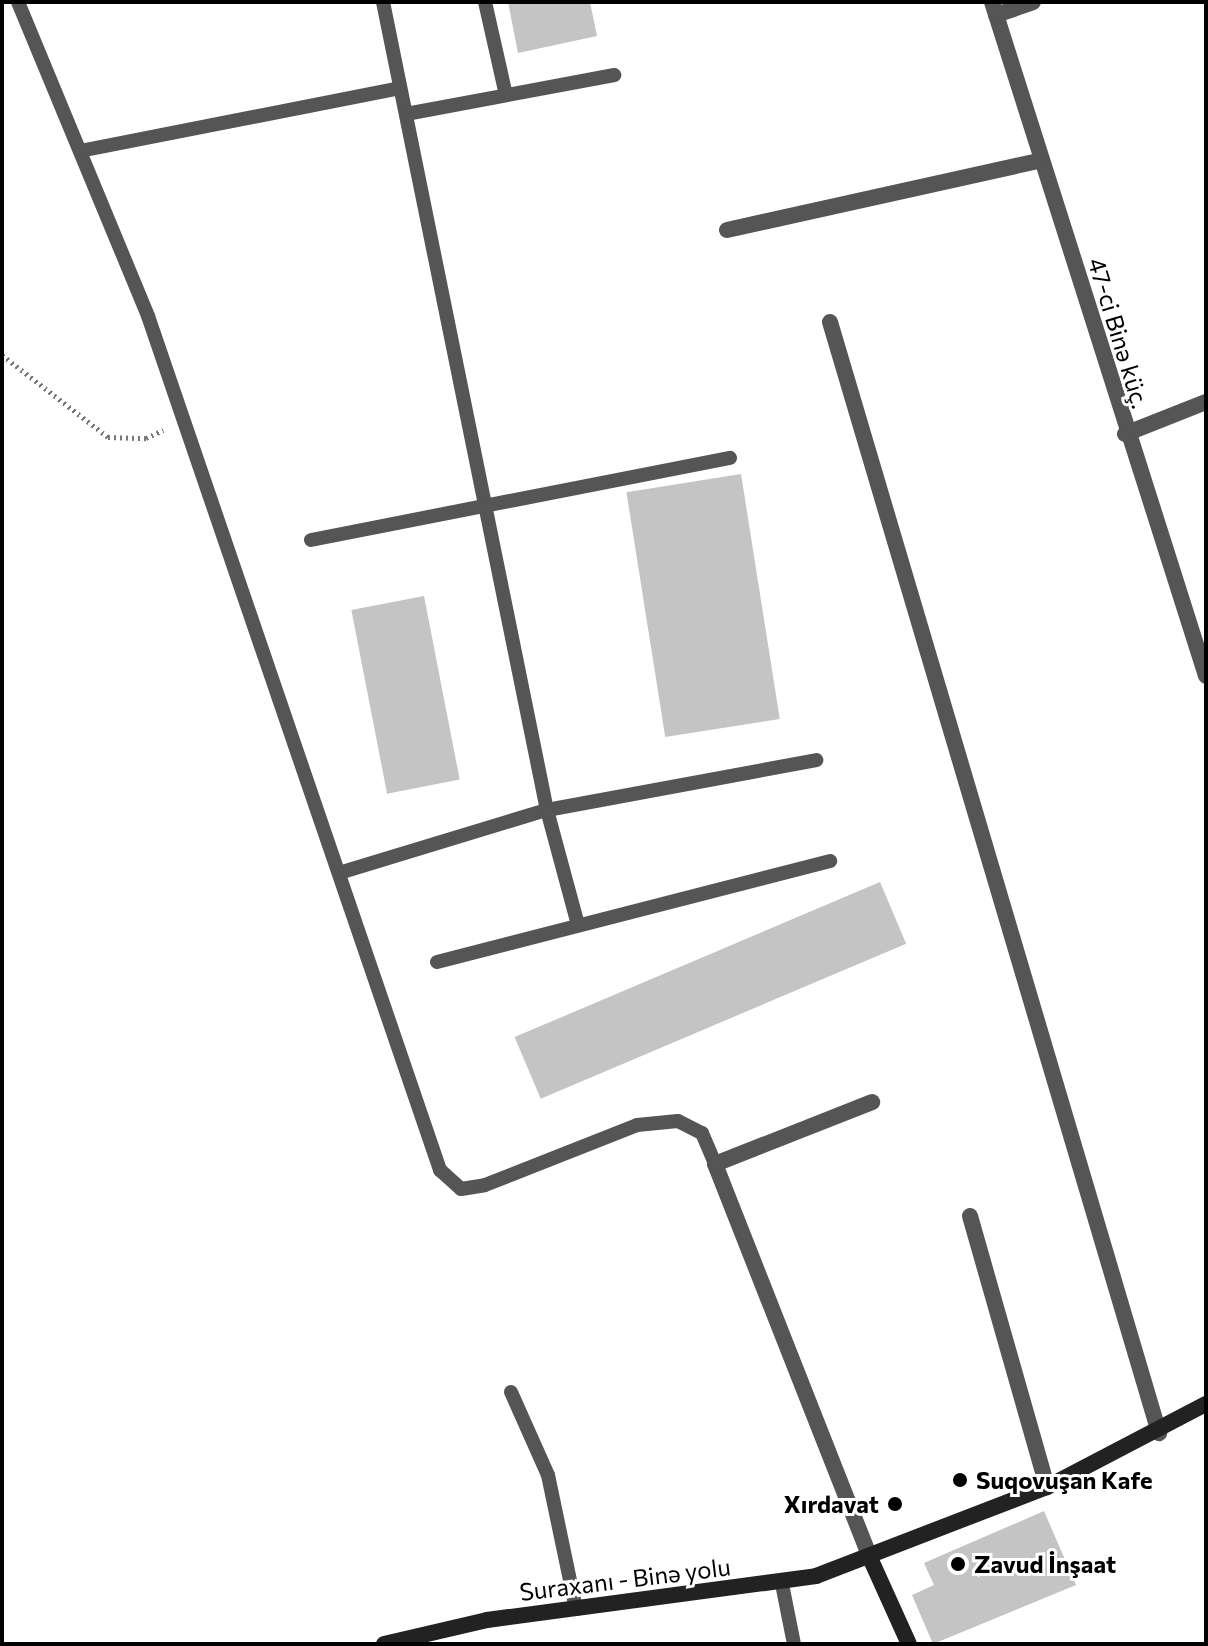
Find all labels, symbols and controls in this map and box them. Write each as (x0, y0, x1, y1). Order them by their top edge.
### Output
street label: 47-ci Binə küç. (1082, 254, 1156, 412)
place label: Suqovuşan Kafe (976, 1466, 1153, 1494)
marker: Suqovuşan Kafe (951, 1471, 969, 1489)
place label: Xırdavat (784, 1490, 879, 1518)
marker: Xırdavat (886, 1495, 904, 1513)
place label: Zavud İnşaat (974, 1550, 1116, 1578)
street label: Suraxanı - Binə yolu (518, 1552, 732, 1606)
marker: Zavud İnşaat (949, 1555, 967, 1573)

